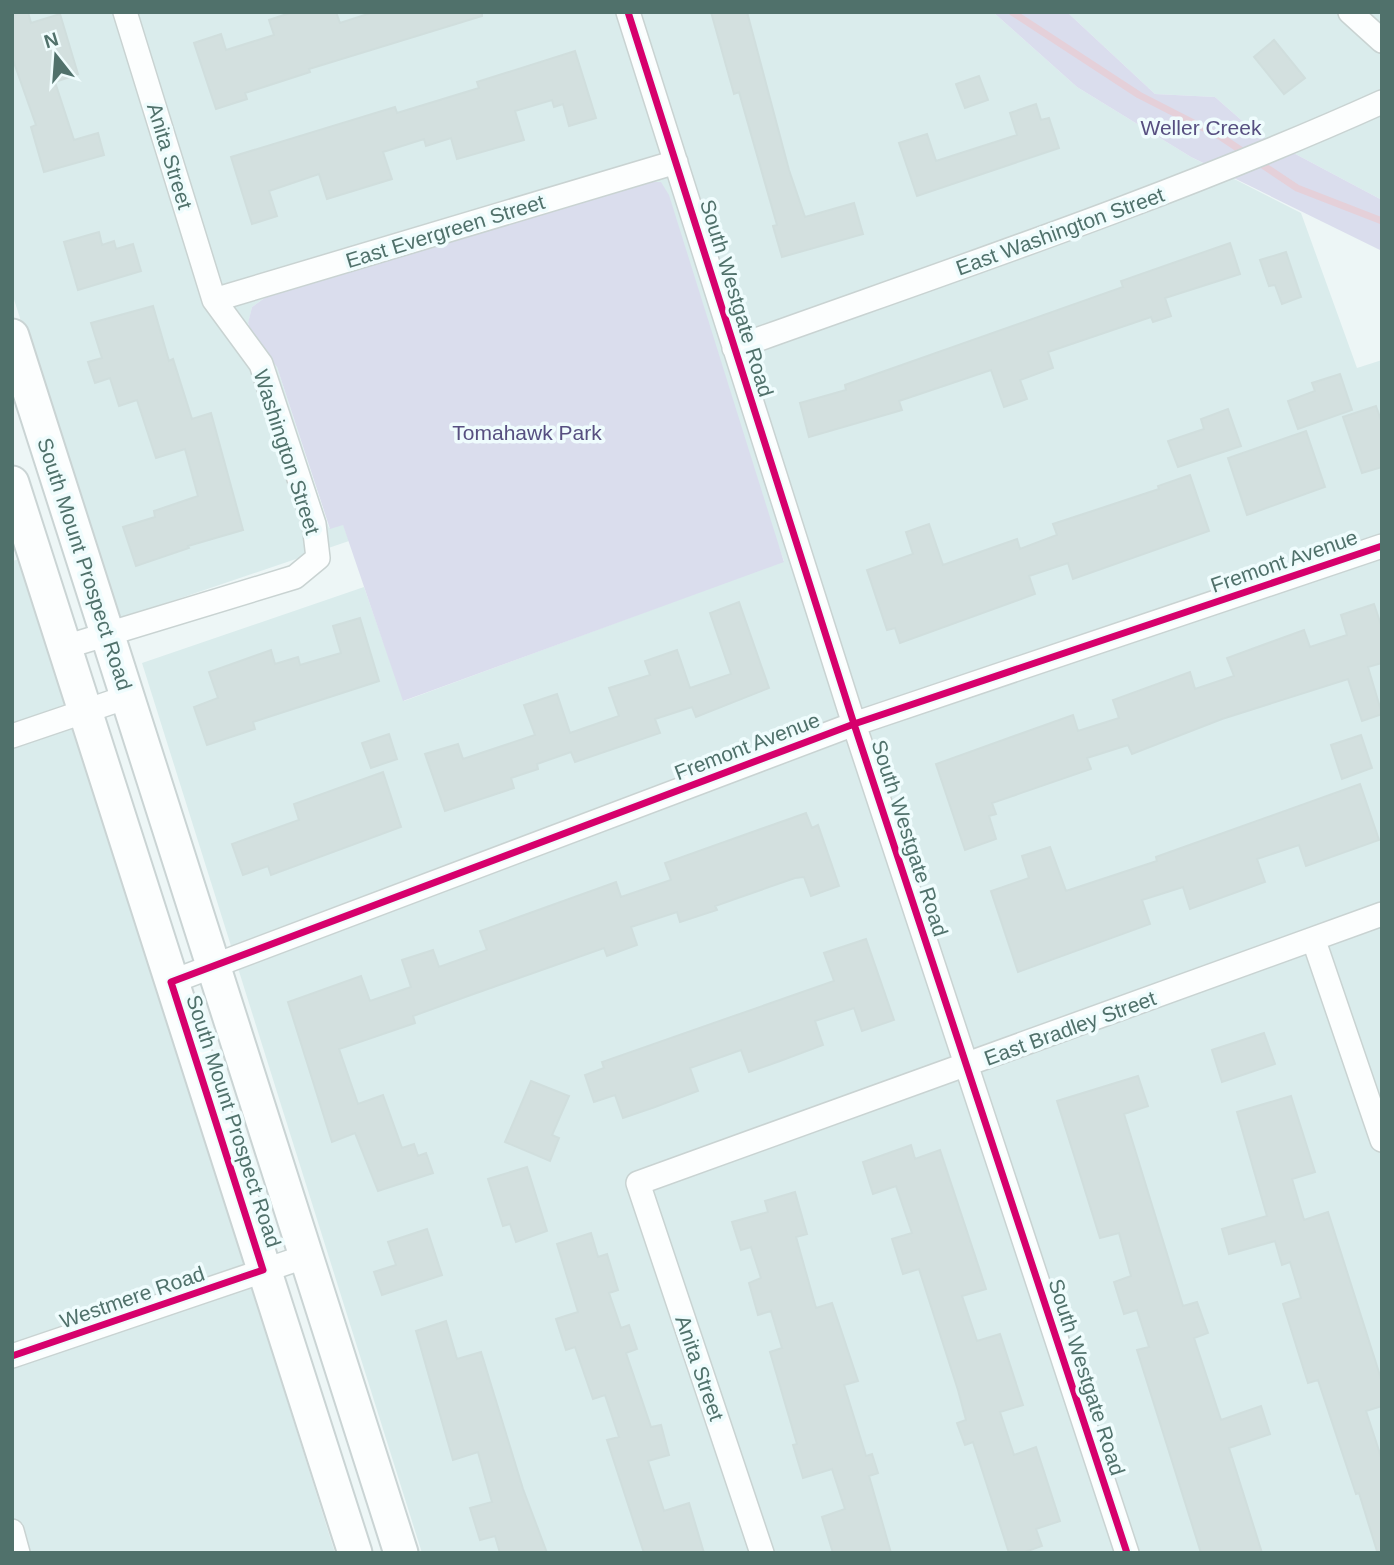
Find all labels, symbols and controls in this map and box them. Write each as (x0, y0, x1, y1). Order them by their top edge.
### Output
north arrow (21, 21, 91, 91)
text: N (42, 28, 61, 52)
street label: Anita Street (143, 100, 197, 212)
park label: Weller Creek (1141, 116, 1262, 139)
street label: East Washington Street (953, 183, 1167, 279)
street label: East Evergreen Street (343, 190, 547, 272)
street label: South Westgate Road (696, 197, 778, 399)
street label: Washington Street (249, 367, 325, 537)
park label: Tomahawk Park (452, 421, 602, 444)
street label: South Mount Prospect Road (33, 435, 137, 693)
street label: Fremont Avenue (1208, 525, 1360, 597)
street label: Fremont Avenue (671, 708, 823, 784)
street label: South Westgate Road (867, 737, 953, 939)
street label: East Bradley Street (981, 986, 1159, 1070)
street label: South Mount Prospect Road (182, 992, 286, 1250)
street label: Westmere Road (57, 1261, 207, 1333)
street label: South Westgate Road (1044, 1276, 1130, 1478)
street label: Anita Street (671, 1312, 729, 1424)

